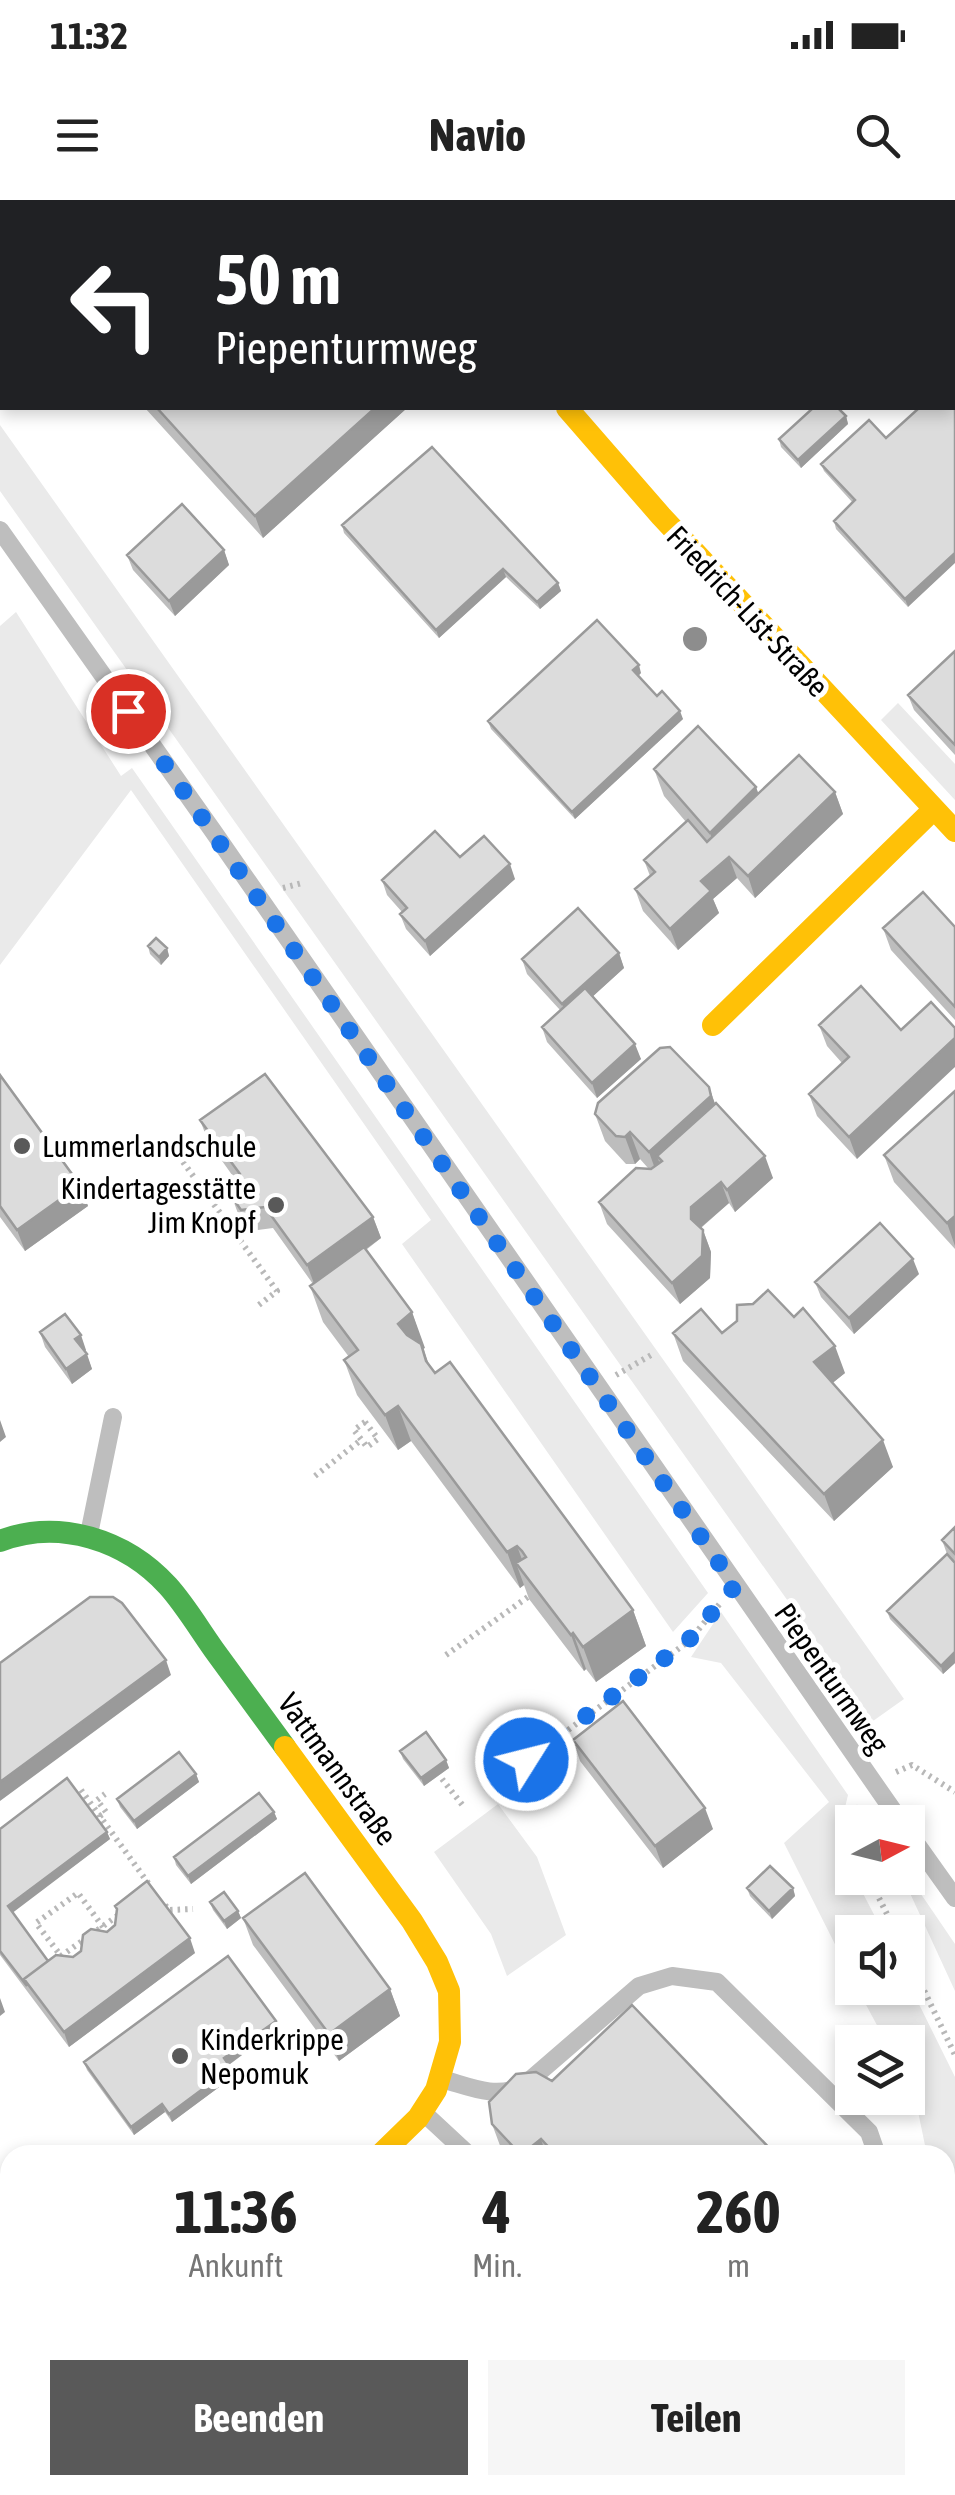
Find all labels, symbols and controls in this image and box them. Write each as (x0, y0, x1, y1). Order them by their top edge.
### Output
text: 11:32 (50, 14, 128, 57)
icon: menu (50, 108, 105, 163)
icon: search (850, 108, 905, 163)
text: Navio (429, 109, 526, 161)
text: 50 m (215, 239, 341, 319)
icon: left (50, 240, 180, 370)
text: Piepenturmweg (215, 322, 477, 374)
street label: Friedrich-List-Straße (660, 519, 836, 703)
pin (86, 669, 171, 754)
icon: arrive (101, 684, 156, 739)
place label: Lummerlandschule (42, 1129, 256, 1163)
marker: Lummerlandschule (11, 1135, 33, 1157)
place label: Kindertagesstätte Jim Knopf (61, 1171, 256, 1239)
marker: Kindertagesstätte Jim Knopf (265, 1194, 287, 1216)
street label: Piepenturmweg (768, 1597, 896, 1759)
street label: Vattmannstraße (272, 1687, 404, 1851)
position arrow (474, 1708, 578, 1812)
north arrow (835, 1805, 925, 1895)
map controls (835, 1805, 925, 2115)
button: sound (835, 1915, 925, 2005)
place label: Kinderkrippe Nepomuk (200, 2022, 344, 2090)
button: layers (835, 2025, 925, 2115)
marker: Kinderkrippe Nepomuk (169, 2045, 191, 2067)
text: 11:36 (174, 2177, 298, 2246)
text: 4 (483, 2177, 511, 2246)
text: 260 (696, 2177, 781, 2246)
text: Ankunft (189, 2247, 283, 2284)
text: Min. (472, 2247, 522, 2284)
text: m (727, 2247, 750, 2284)
button: Beenden (50, 2360, 468, 2475)
button: Teilen (488, 2360, 905, 2475)

